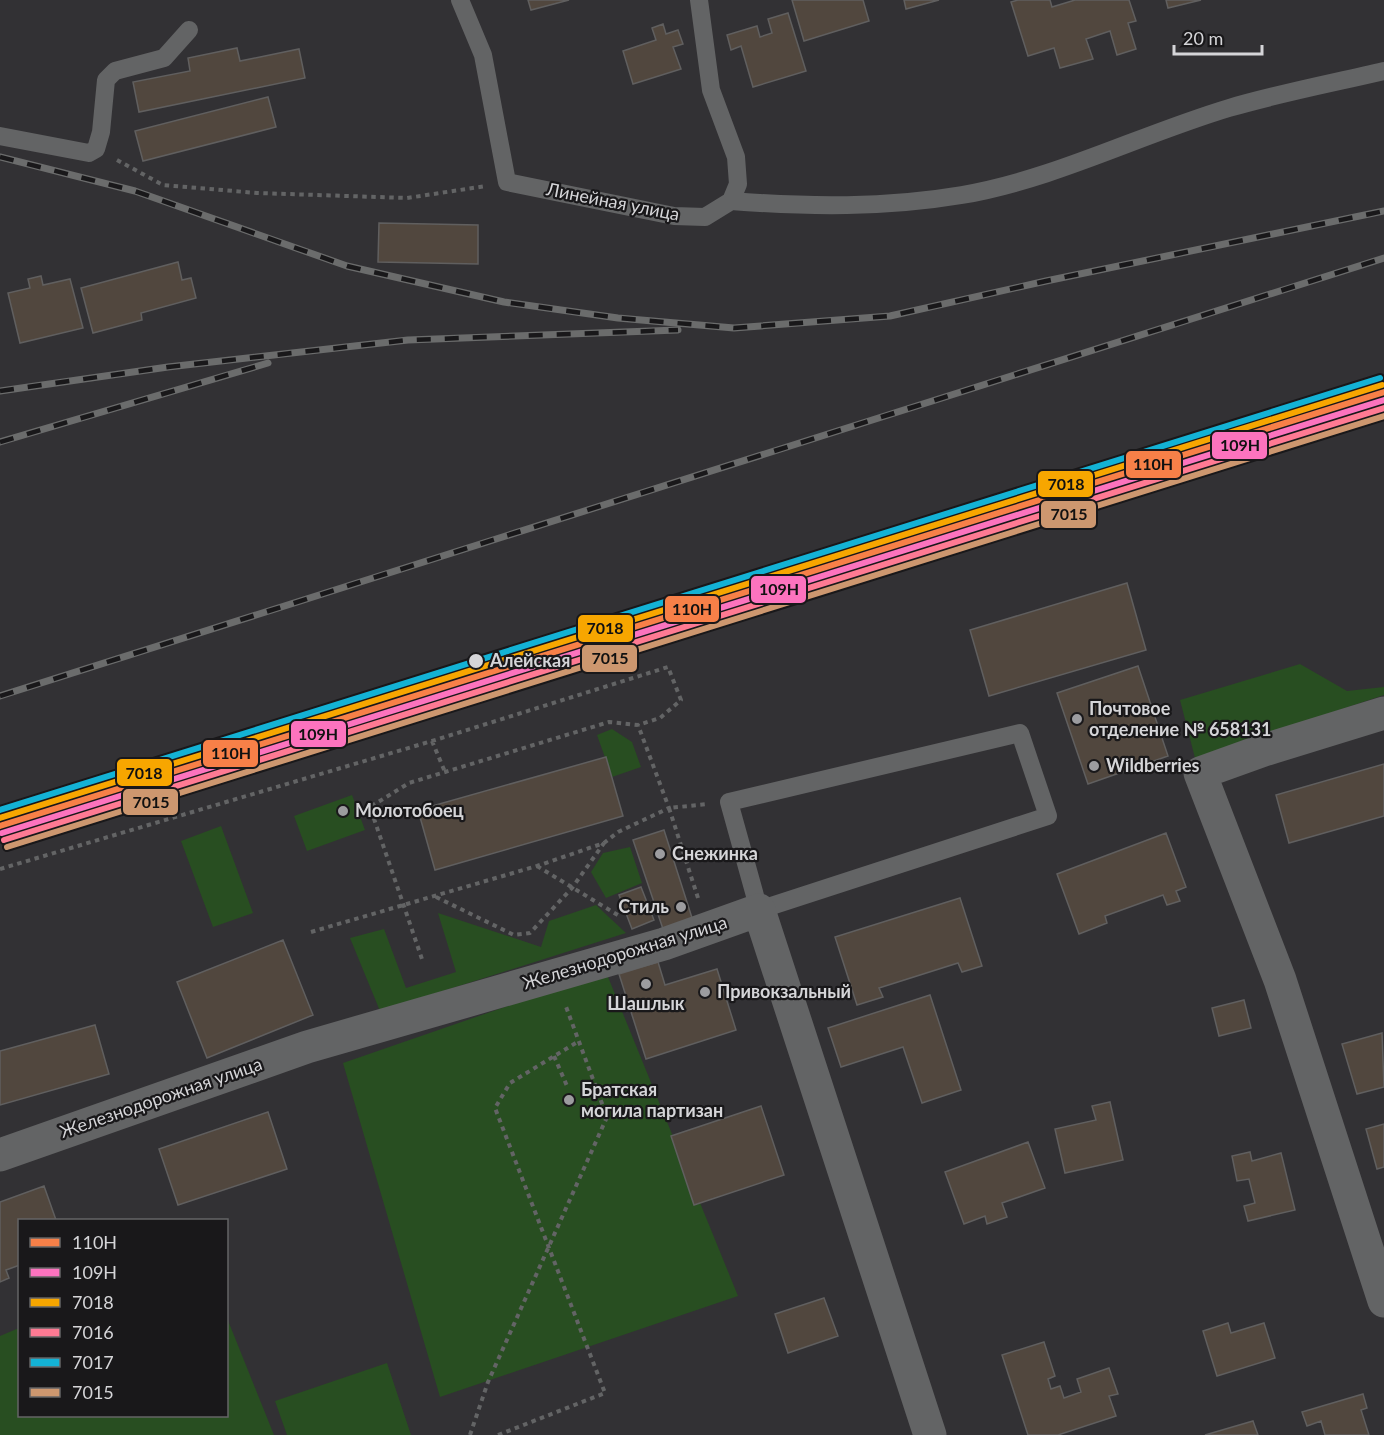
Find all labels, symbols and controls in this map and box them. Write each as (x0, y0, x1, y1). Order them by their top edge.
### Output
scale bar (1174, 18, 1262, 56)
text: 20 m (1183, 27, 1223, 49)
street label: Линейная улица (544, 177, 682, 225)
line badge: 109Н (1211, 431, 1268, 460)
text: 109Н (1220, 435, 1260, 454)
line badge: 110Н (1125, 450, 1182, 479)
text: 110Н (1133, 454, 1173, 473)
line badge: 7018 (1037, 470, 1094, 498)
text: 7018 (1047, 474, 1085, 493)
line badge: 7015 (1040, 500, 1097, 529)
text: 7015 (1050, 504, 1088, 523)
line badge: 109Н (750, 575, 807, 604)
text: 109Н (759, 579, 799, 598)
line badge: 110Н (664, 595, 720, 623)
text: 110Н (672, 599, 712, 618)
line badge: 7018 (577, 614, 634, 643)
text: 7018 (586, 618, 624, 637)
line badge: 7015 (581, 644, 638, 673)
text: 7015 (591, 648, 629, 667)
place label: Алейская (489, 649, 570, 671)
marker: Алейская (467, 652, 485, 670)
place label: Почтовое отделение № 658131 (1089, 697, 1272, 740)
marker: Почтовое отделение № 658131 (1070, 712, 1084, 726)
line badge: 109Н (290, 720, 347, 748)
text: 109Н (298, 724, 338, 743)
line badge: 110Н (202, 739, 259, 768)
text: 110Н (211, 743, 251, 762)
place label: Wildberries (1106, 754, 1200, 776)
line badge: 7018 (116, 758, 173, 787)
marker: Wildberries (1087, 759, 1101, 773)
text: 7018 (125, 763, 163, 782)
line badge: 7015 (122, 788, 179, 816)
text: 7015 (132, 792, 170, 811)
place label: Молотобоец (355, 799, 464, 821)
marker: Молотобоец (336, 804, 350, 818)
place label: Снежинка (672, 842, 758, 864)
marker: Снежинка (653, 847, 667, 861)
place label: Стиль (618, 895, 669, 917)
marker: Стиль (674, 900, 688, 914)
street label: Железнодорожная улица (520, 910, 730, 994)
marker: Шашлык (639, 977, 653, 991)
place label: Привокзальный (717, 980, 851, 1002)
marker: Привокзальный (698, 985, 712, 999)
place label: Шашлык (607, 992, 685, 1014)
street label: Железнодорожная улица (57, 1052, 265, 1142)
place label: Братская могила партизан (581, 1078, 723, 1121)
marker: Братская могила партизан (562, 1093, 576, 1107)
legend (18, 1219, 228, 1417)
text: 110Н (72, 1231, 117, 1253)
text: 109Н (72, 1261, 117, 1283)
text: 7018 (72, 1291, 114, 1313)
text: 7016 (72, 1321, 114, 1343)
text: 7017 (72, 1351, 114, 1373)
text: 7015 (72, 1381, 114, 1403)

